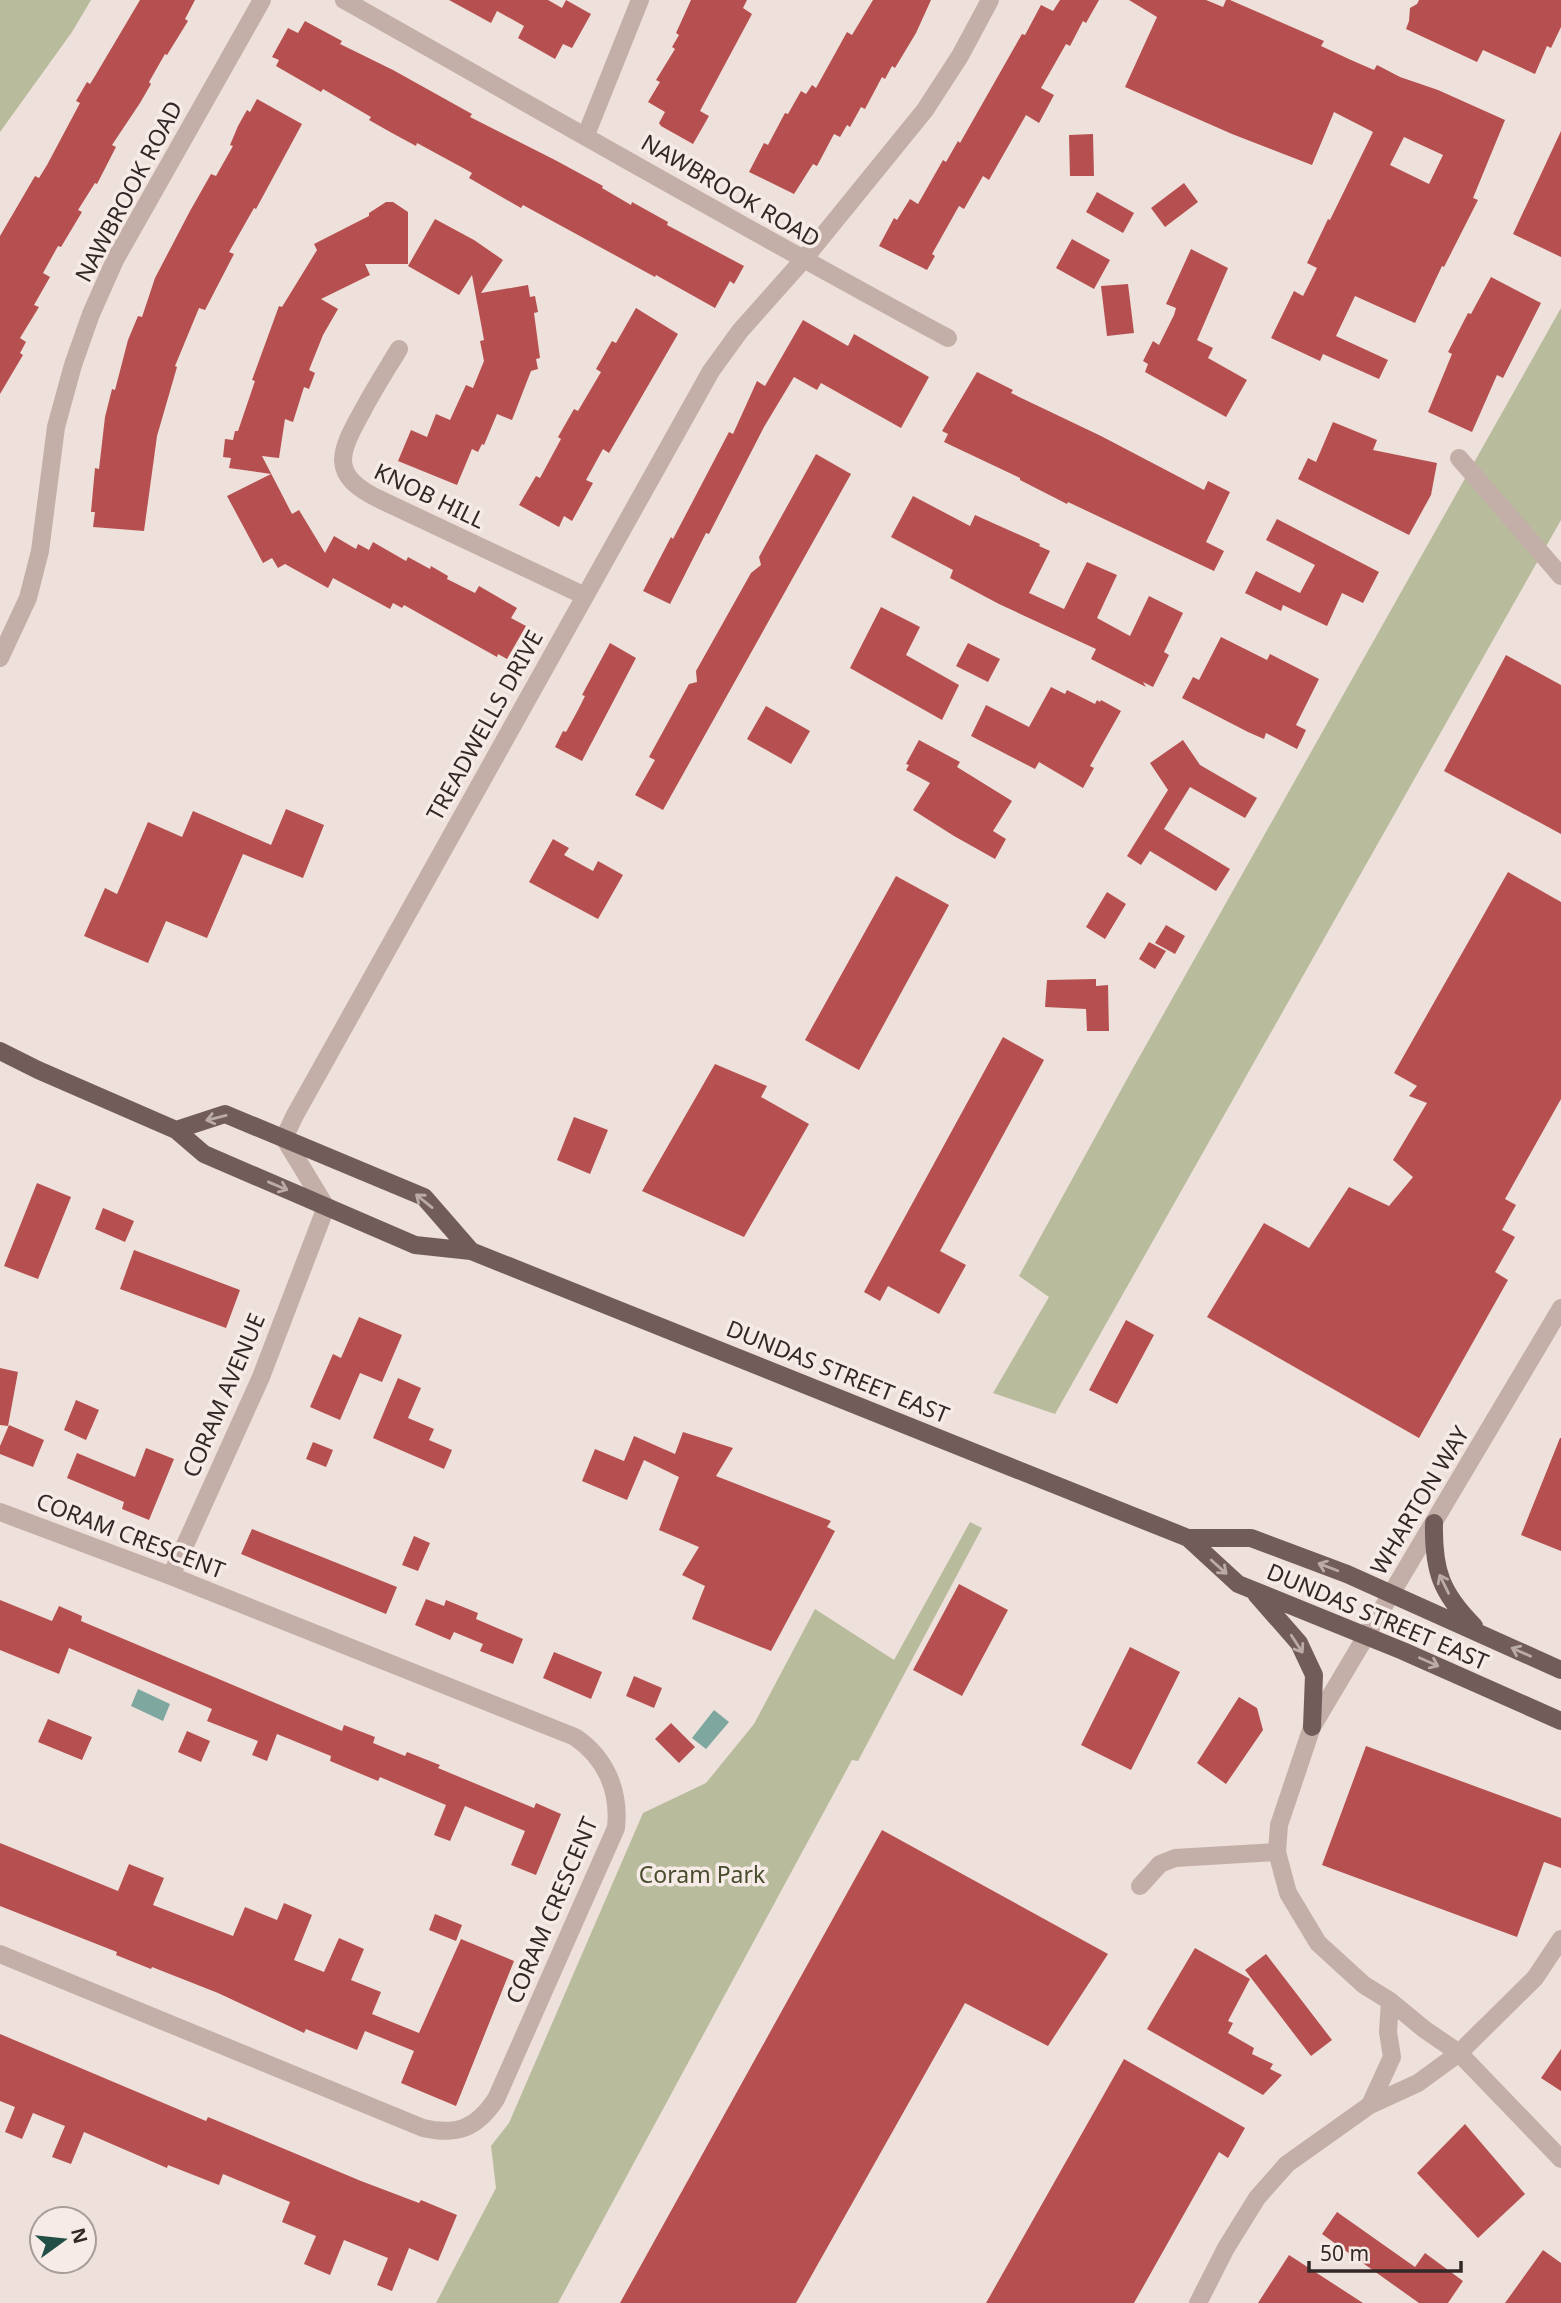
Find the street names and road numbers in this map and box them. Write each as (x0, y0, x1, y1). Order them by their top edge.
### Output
street label: NAWBROOK ROAD (67, 95, 189, 287)
street label: NAWBROOK ROAD (636, 126, 826, 254)
street label: KNOB HILL (369, 454, 491, 536)
street label: TREADWELLS DRIVE (418, 624, 550, 826)
street label: CORAM AVENUE (174, 1308, 272, 1482)
street label: DUNDAS STREET EAST (722, 1312, 954, 1430)
street label: WHARTON WAY (1362, 1419, 1476, 1580)
street label: CORAM CRESCENT (32, 1484, 230, 1586)
street label: DUNDAS STREET EAST (1262, 1555, 1494, 1677)
street label: CORAM CRESCENT (497, 1812, 605, 2008)

